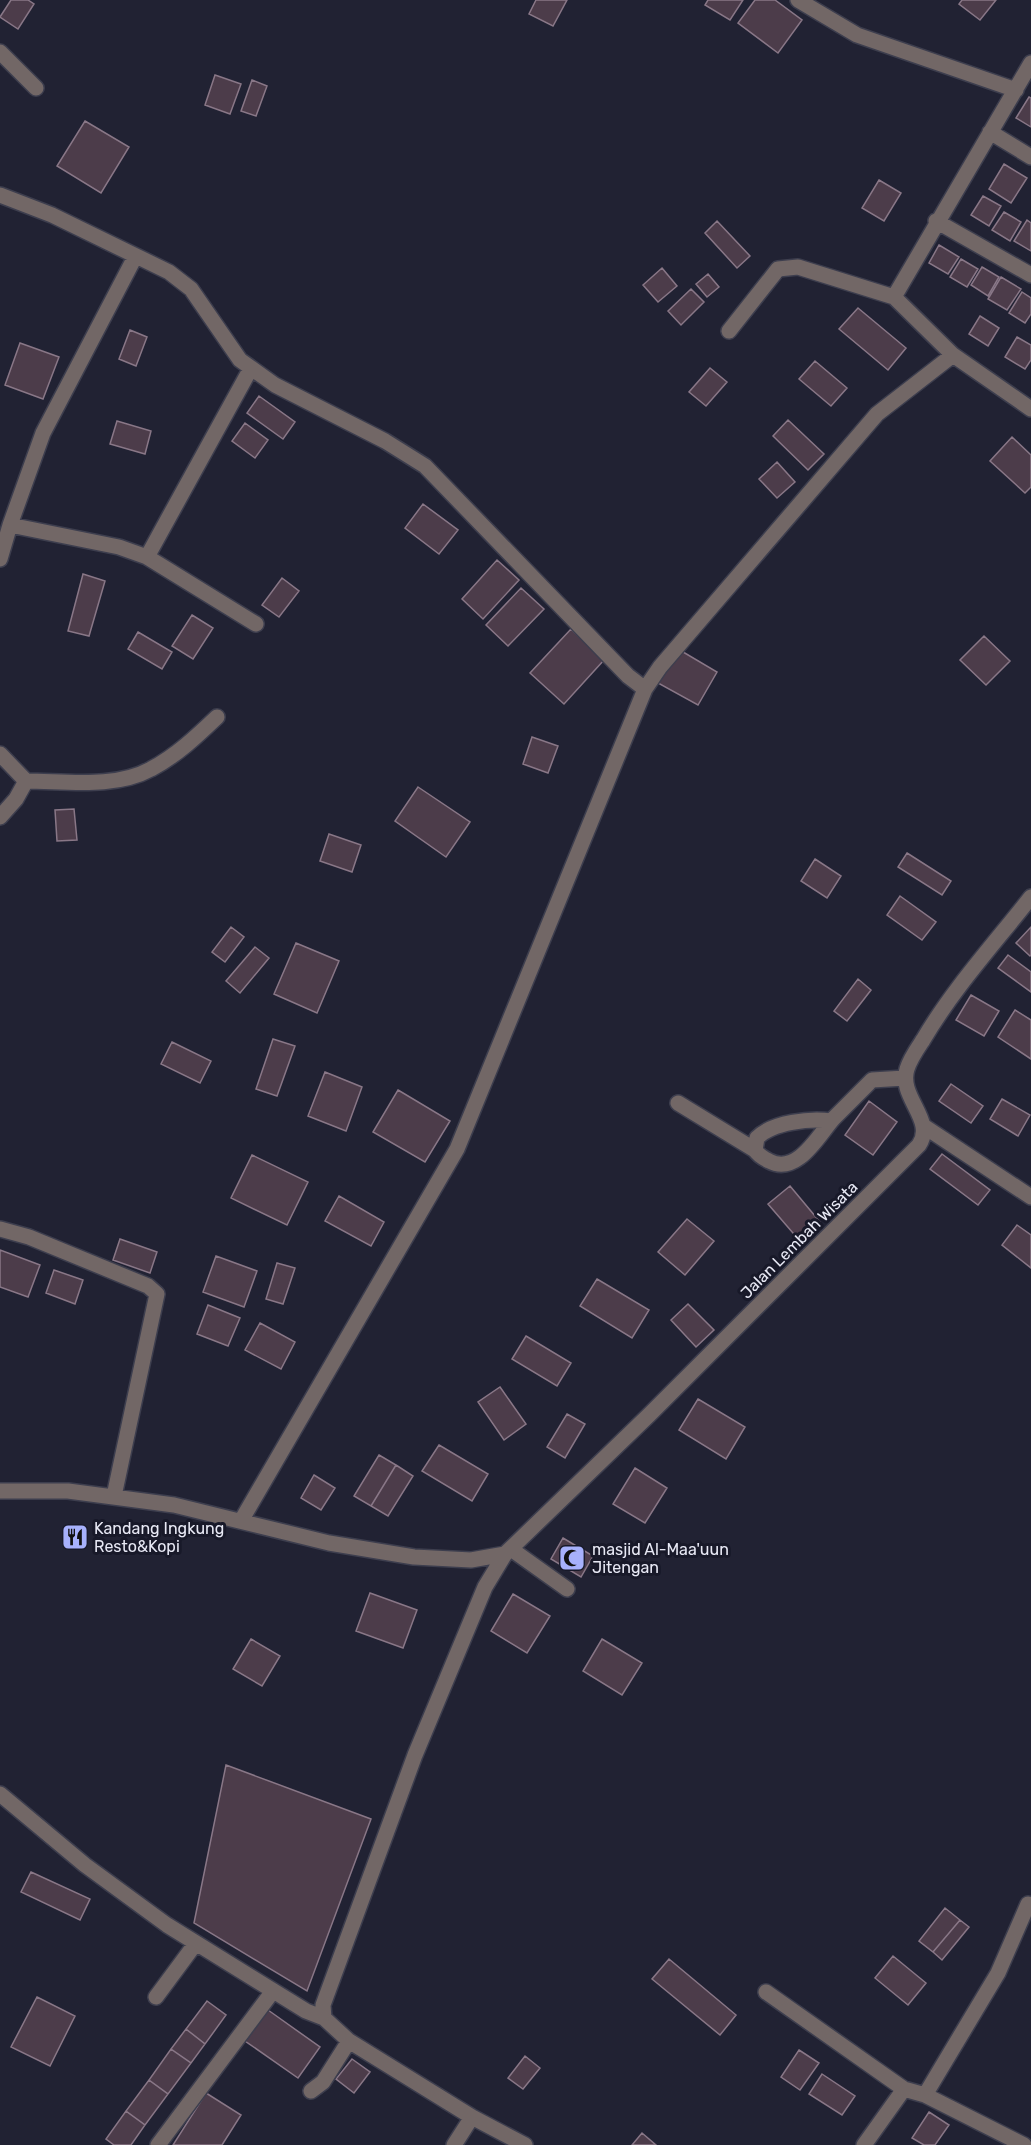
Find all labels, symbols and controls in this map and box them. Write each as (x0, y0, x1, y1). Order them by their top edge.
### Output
street label: Jalan Lembah Wisata (737, 1178, 861, 1302)
place label: Kandang Ingkung Resto&Kopi (94, 1519, 224, 1556)
restaurant icon: Kandang Ingkung Resto&Kopi (60, 1522, 90, 1552)
place label: masjid Al-Maa'uun Jitengan (592, 1540, 729, 1577)
mosque icon: masjid Al-Maa'uun Jitengan (557, 1543, 587, 1573)

